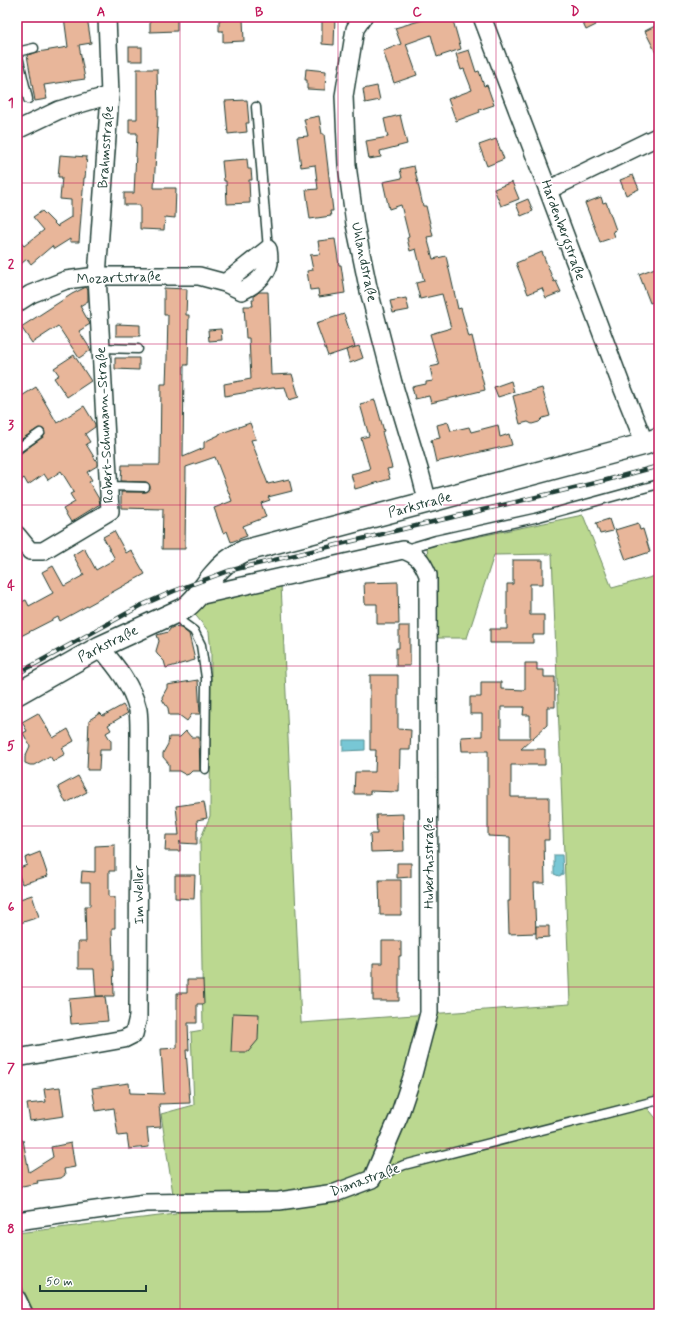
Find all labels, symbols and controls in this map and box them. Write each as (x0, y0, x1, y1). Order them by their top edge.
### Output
text: A (97, 4, 105, 21)
text: B (255, 4, 264, 21)
text: C (412, 4, 422, 21)
text: D (571, 4, 580, 21)
text: 1 (8, 95, 14, 112)
street label: Brahmsstraße (94, 105, 118, 189)
street label: Hardenbergstraße (535, 177, 590, 284)
street label: Uhlandstraße (347, 221, 381, 304)
text: 2 (8, 256, 15, 273)
street label: Mozartstraße (76, 268, 162, 288)
street label: Robert-Schumann-Straße (92, 346, 118, 504)
text: 3 (8, 417, 14, 434)
street label: Parkstraße (386, 488, 454, 522)
text: 4 (7, 578, 15, 595)
street label: Parkstraße (75, 621, 141, 667)
text: 5 (7, 738, 15, 755)
street label: Hubertusstraße (420, 817, 438, 909)
street label: Im Weller (130, 865, 148, 924)
text: 6 (8, 899, 15, 916)
text: 7 (7, 1060, 15, 1077)
street label: Dianastraße (328, 1159, 402, 1201)
text: 8 (7, 1221, 15, 1238)
scale bar (40, 1267, 146, 1293)
text: 50 m (46, 1274, 73, 1290)

